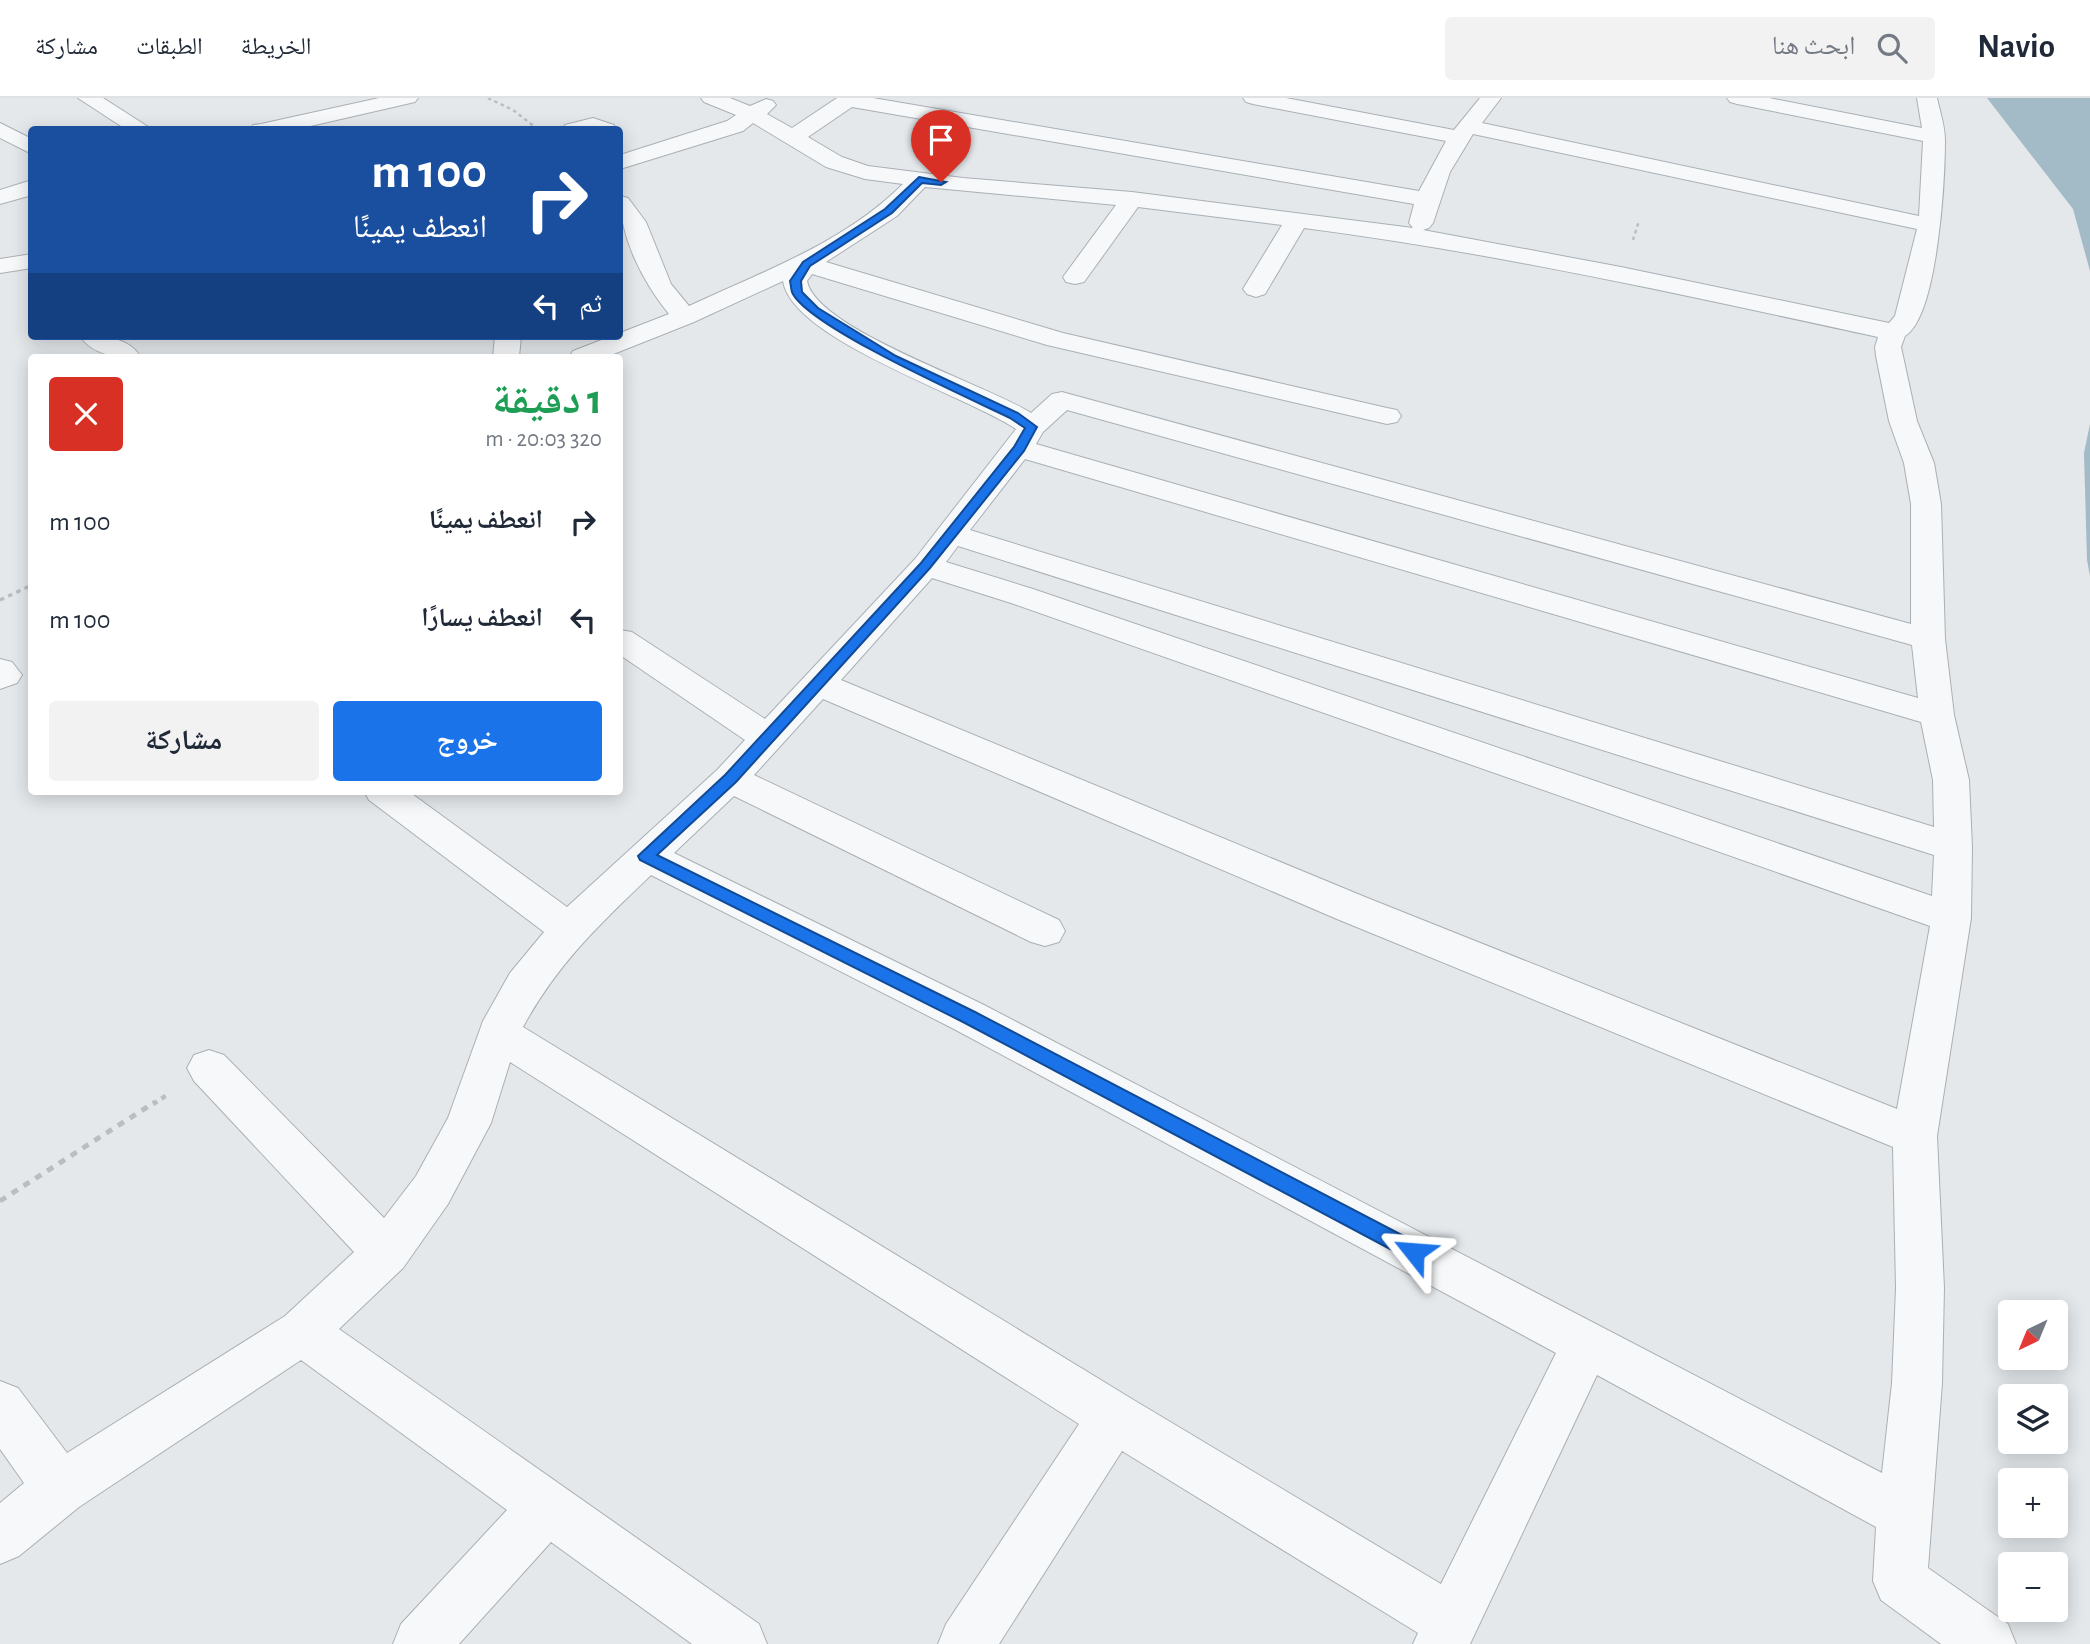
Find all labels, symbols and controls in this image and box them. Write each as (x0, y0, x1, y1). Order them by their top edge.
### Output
search box (1445, 17, 1935, 80)
icon: search (1873, 29, 1911, 67)
text: Navio (1977, 31, 2055, 64)
text: ابحث هنا (1772, 33, 1855, 59)
text: مشاركة (35, 35, 98, 59)
text: الطبقات (136, 35, 203, 59)
text: الخريطة (241, 35, 311, 59)
pin (911, 110, 971, 182)
icon: arrive (922, 121, 960, 159)
text: 100 m (371, 148, 487, 197)
icon: right (511, 154, 602, 245)
text: انعطف يمينًا (353, 211, 487, 243)
icon: left (527, 287, 565, 325)
text: ثم (579, 291, 602, 317)
button: close (49, 377, 123, 451)
text: 1 دقيقة (492, 379, 602, 421)
text: 320 m · 20:03 (485, 428, 602, 451)
icon: right (564, 503, 602, 541)
text: انعطف يمينًا (429, 507, 543, 533)
text: 100 m (49, 509, 111, 535)
icon: left (564, 601, 602, 639)
text: انعطف يسارًا (421, 605, 543, 631)
text: 100 m (49, 607, 111, 633)
button: مشاركة (49, 701, 319, 781)
button: خروج (333, 701, 602, 781)
position arrow (1377, 1215, 1451, 1289)
north arrow (1998, 1300, 2068, 1370)
map controls (1998, 1300, 2068, 1622)
button: layers (1998, 1384, 2068, 1454)
button: + (1998, 1468, 2068, 1538)
button: − (1998, 1552, 2068, 1622)

